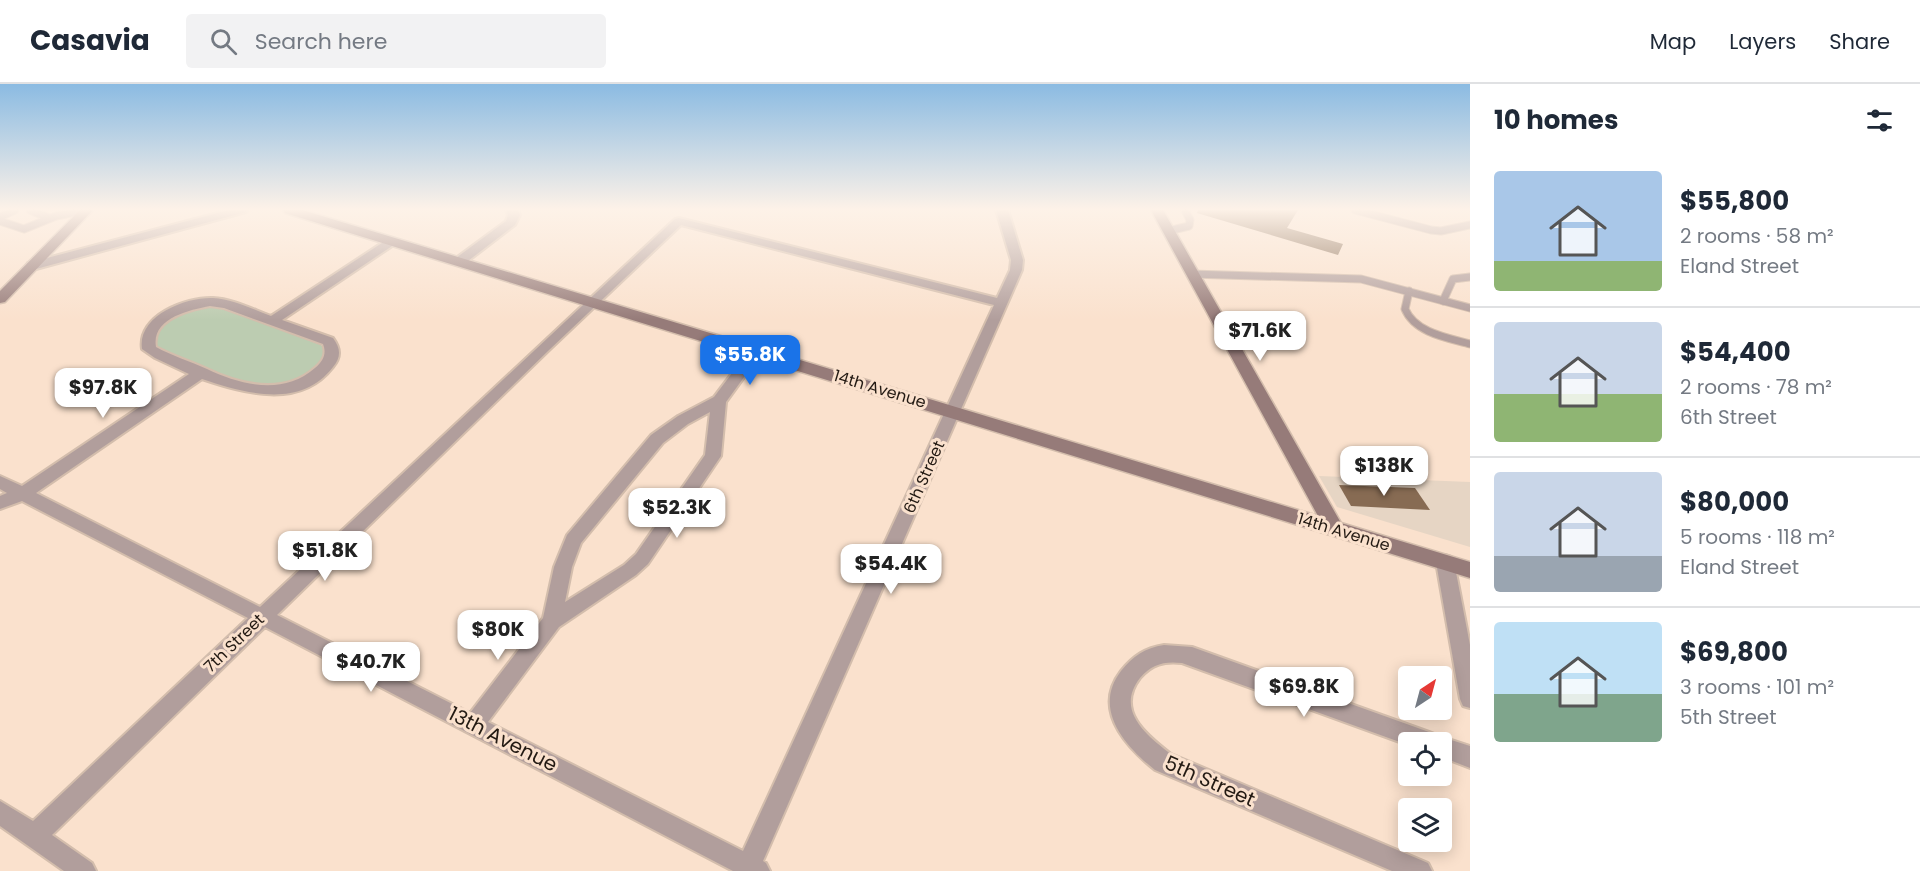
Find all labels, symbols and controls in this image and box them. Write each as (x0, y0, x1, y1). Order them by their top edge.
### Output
search box (186, 14, 606, 68)
text: Casavia (30, 21, 150, 60)
icon: search (207, 25, 240, 58)
text: Search here (255, 26, 387, 57)
text: Map (1650, 27, 1696, 56)
text: Layers (1729, 27, 1796, 56)
text: Share (1829, 27, 1890, 56)
text: 10 homes (1494, 102, 1618, 138)
icon: filters (1863, 104, 1896, 137)
text: $55,800 (1680, 183, 1789, 219)
icon: home (1542, 195, 1614, 267)
text: 2 rooms · 58 m² (1680, 222, 1834, 250)
text: Eland Street (1680, 252, 1799, 280)
pin: $71.6K (1211, 311, 1309, 362)
text: $71.6K (1228, 316, 1292, 344)
text: $54,400 (1680, 334, 1791, 370)
pin: $55.8K (701, 335, 799, 386)
text: $55.8K (714, 340, 786, 368)
icon: home (1542, 346, 1614, 418)
street label: 14th Avenue (831, 364, 929, 414)
pin: $97.8K (54, 368, 152, 419)
text: $97.8K (69, 373, 137, 401)
text: 2 rooms · 78 m² (1680, 373, 1832, 401)
text: 6th Street (1680, 403, 1777, 431)
street label: 6th Street (898, 437, 950, 517)
pin: $138K (1342, 446, 1426, 497)
text: $138K (1354, 451, 1414, 479)
text: $80,000 (1680, 484, 1789, 520)
pin: $52.3K (628, 488, 726, 539)
text: $52.3K (642, 493, 712, 521)
icon: home (1542, 496, 1614, 568)
street label: 14th Avenue (1295, 507, 1393, 557)
text: 5 rooms · 118 m² (1680, 523, 1835, 551)
pin: $51.8K (276, 531, 374, 582)
text: $51.8K (292, 536, 358, 564)
pin: $54.4K (842, 544, 940, 595)
text: $54.4K (855, 549, 927, 577)
text: Eland Street (1680, 553, 1799, 581)
street label: 7th Street (199, 608, 269, 678)
pin: $80K (462, 610, 534, 661)
text: $80K (471, 615, 525, 643)
text: $69,800 (1680, 634, 1788, 670)
pin: $40.7K (322, 642, 420, 693)
icon: home (1542, 646, 1614, 718)
text: $40.7K (336, 647, 406, 675)
north arrow (1398, 666, 1452, 720)
map controls (1398, 666, 1452, 852)
pin: $69.8K (1255, 667, 1353, 718)
text: $69.8K (1269, 672, 1339, 700)
text: 3 rooms · 101 m² (1680, 673, 1834, 701)
street label: 13th Avenue (444, 700, 562, 778)
text: 5th Street (1680, 703, 1777, 731)
button: locate (1398, 732, 1452, 786)
street label: 5th Street (1160, 749, 1260, 813)
button: layers (1398, 798, 1452, 852)

